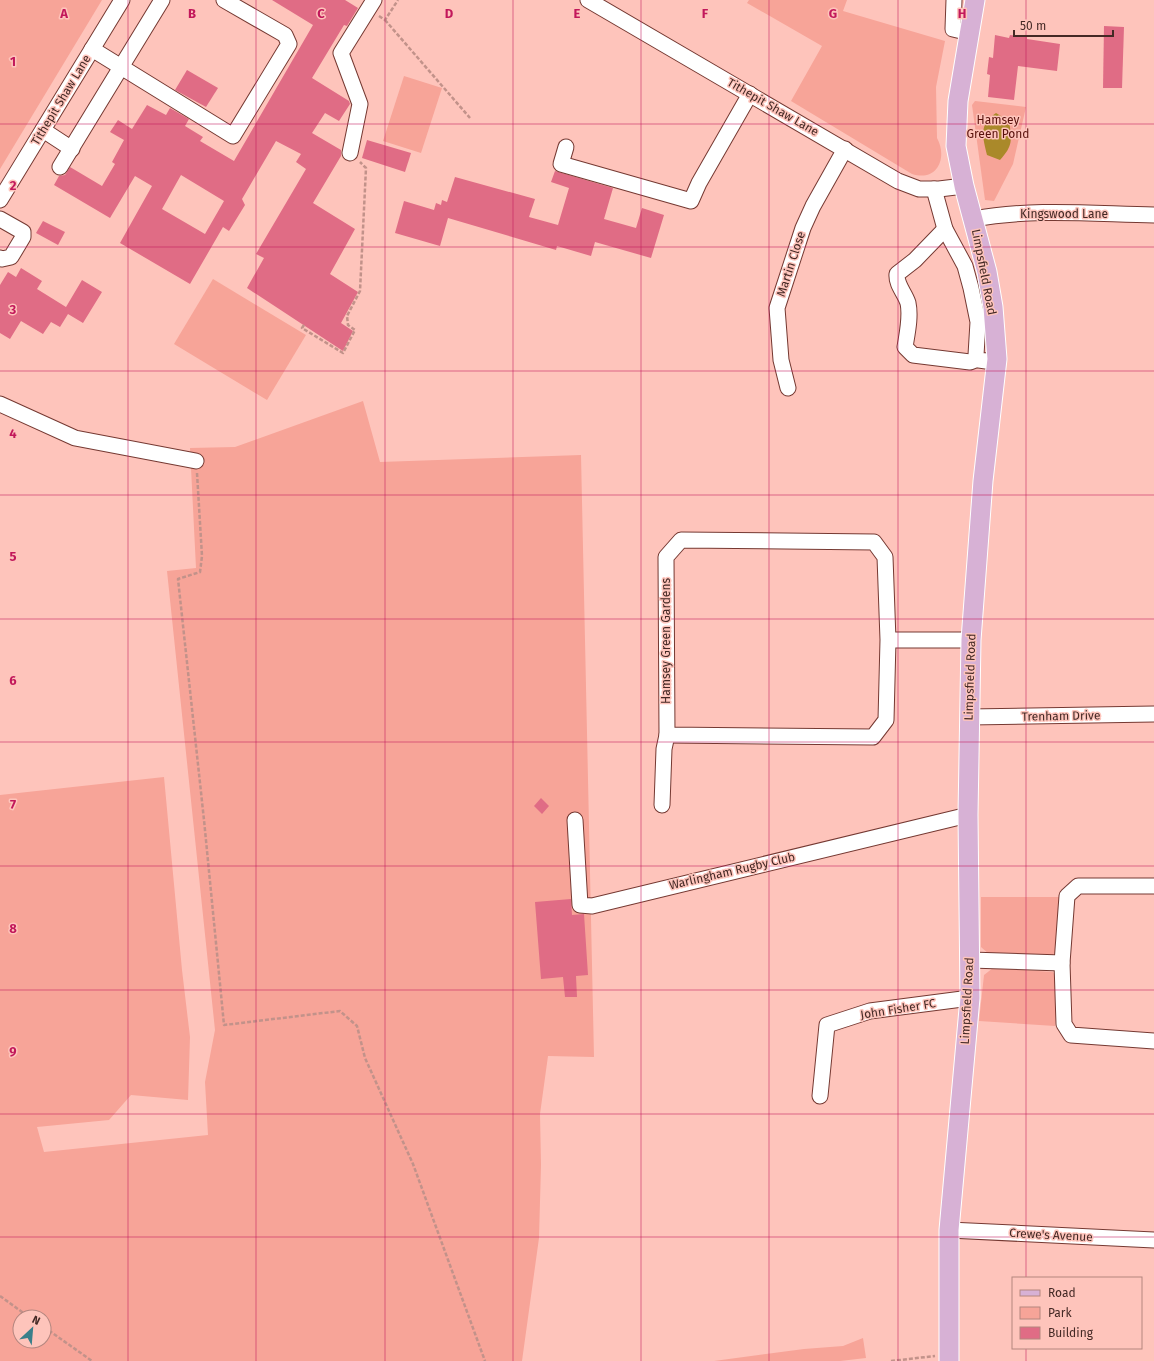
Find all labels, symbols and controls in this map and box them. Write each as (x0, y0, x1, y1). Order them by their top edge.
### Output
text: A (59, 6, 68, 21)
text: B (188, 6, 196, 21)
text: C (317, 6, 325, 21)
text: D (445, 6, 454, 21)
text: E (574, 6, 581, 21)
text: F (702, 6, 709, 21)
text: G (829, 6, 837, 21)
text: H (958, 6, 966, 21)
scale bar (1014, 12, 1113, 38)
text: 50 m (1020, 19, 1046, 33)
street label: Tithepit Shaw Lane (28, 52, 94, 148)
text: 1 (10, 54, 16, 69)
street label: Tithepit Shaw Lane (725, 75, 821, 139)
park label: Hamsey Green Pond (967, 113, 1029, 141)
text: 2 (10, 178, 17, 193)
street label: Kingswood Lane (1020, 207, 1108, 221)
street label: Limpsfield Road (969, 228, 999, 316)
street label: Martin Close (774, 230, 808, 298)
text: 3 (9, 302, 17, 317)
text: 4 (9, 426, 17, 441)
text: 5 (10, 549, 17, 564)
street label: Hamsey Green Gardens (659, 578, 673, 704)
street label: Limpsfield Road (961, 633, 979, 721)
text: 6 (9, 673, 17, 688)
street label: Trenham Drive (1021, 708, 1101, 724)
text: 7 (10, 797, 16, 812)
street label: Warlingham Rugby Club (668, 850, 796, 892)
text: 8 (9, 921, 17, 936)
street label: Limpsfield Road (958, 957, 976, 1045)
street label: John Fisher FC (859, 996, 937, 1022)
text: 9 (9, 1044, 17, 1059)
street label: Crewe's Avenue (1009, 1226, 1093, 1244)
legend (1012, 1277, 1142, 1349)
text: Road (1048, 1286, 1076, 1300)
text: Park (1048, 1306, 1072, 1320)
north arrow (12, 1309, 52, 1349)
text: N (30, 1313, 42, 1328)
text: Building (1048, 1326, 1094, 1340)

